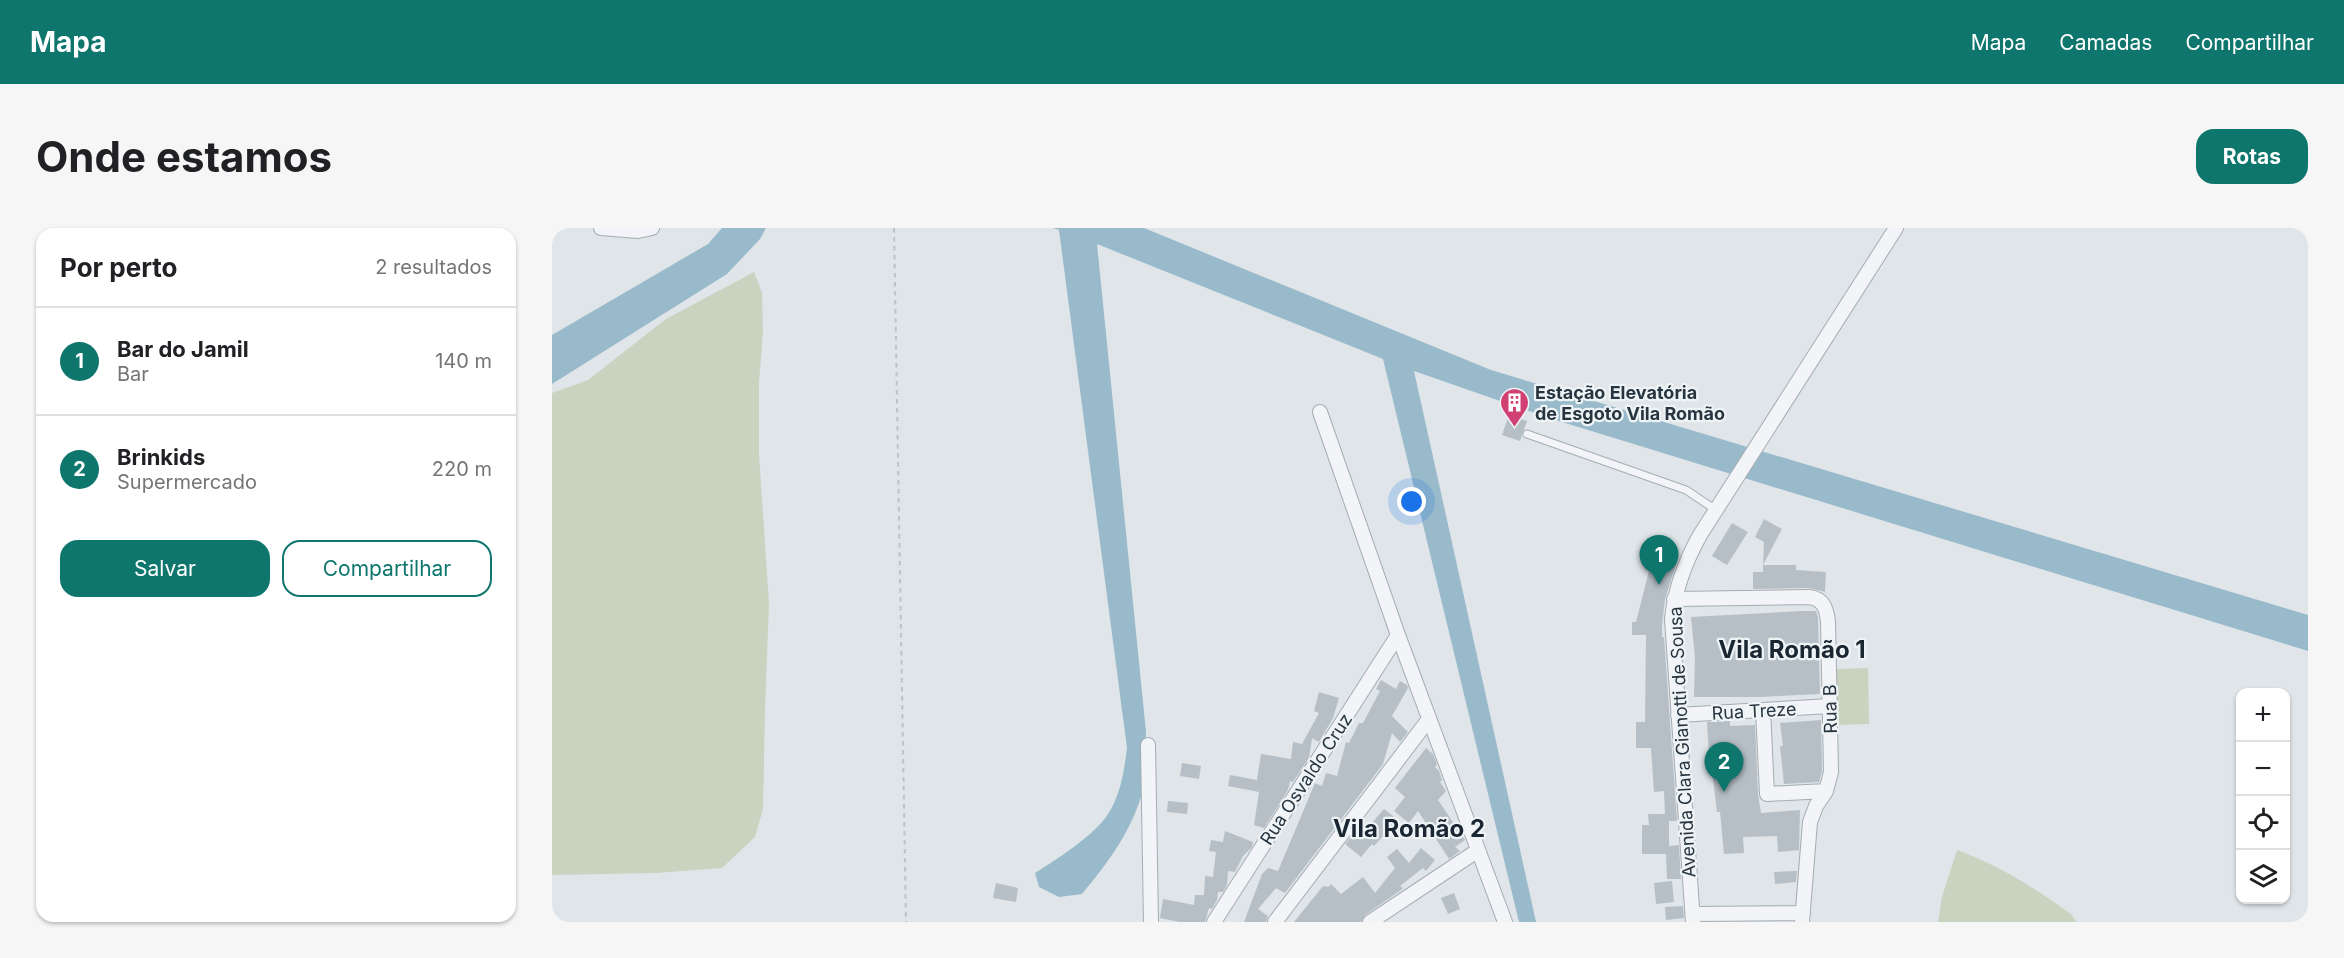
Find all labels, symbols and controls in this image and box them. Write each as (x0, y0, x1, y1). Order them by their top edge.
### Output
text: Mapa (30, 25, 107, 59)
text: Mapa (1971, 30, 2026, 55)
text: Camadas (2059, 30, 2152, 55)
text: Compartilhar (2185, 30, 2314, 55)
button: Rotas (2196, 129, 2308, 184)
text: Onde estamos (36, 131, 332, 182)
text: Por perto (60, 252, 178, 283)
text: 2 resultados (375, 255, 492, 279)
text: Bar do Jamil (117, 336, 249, 362)
text: 1 (75, 349, 84, 373)
text: 140 m (435, 349, 492, 373)
text: Bar (117, 362, 149, 386)
place label: Estação Elevatória de Esgoto Vila Romão (1535, 382, 1725, 424)
building icon: Estação Elevatória de Esgoto Vila Romão (1498, 386, 1530, 428)
text: Brinkids (117, 444, 205, 470)
text: 2 (73, 457, 86, 481)
text: 220 m (432, 457, 492, 481)
text: Supermercado (117, 470, 257, 494)
your location (1397, 487, 1426, 516)
pin: 1 (1640, 536, 1678, 585)
button: Salvar (60, 540, 270, 597)
button: Compartilhar (282, 540, 492, 597)
street label: Avenida Clara Gianotti de Sousa (1664, 606, 1700, 878)
district label: Vila Romão 1 (1718, 635, 1866, 664)
street label: Rua B (1819, 684, 1841, 734)
map controls (2236, 688, 2290, 904)
button: + (2236, 688, 2290, 742)
street label: Rua Treze (1711, 698, 1797, 724)
street label: Rua Osvaldo Cruz (1256, 709, 1356, 849)
pin: 2 (1704, 742, 1744, 792)
button: − (2236, 742, 2290, 796)
button: locate (2236, 796, 2290, 850)
district label: Vila Romão 2 (1333, 814, 1485, 843)
button: layers (2236, 850, 2290, 904)

